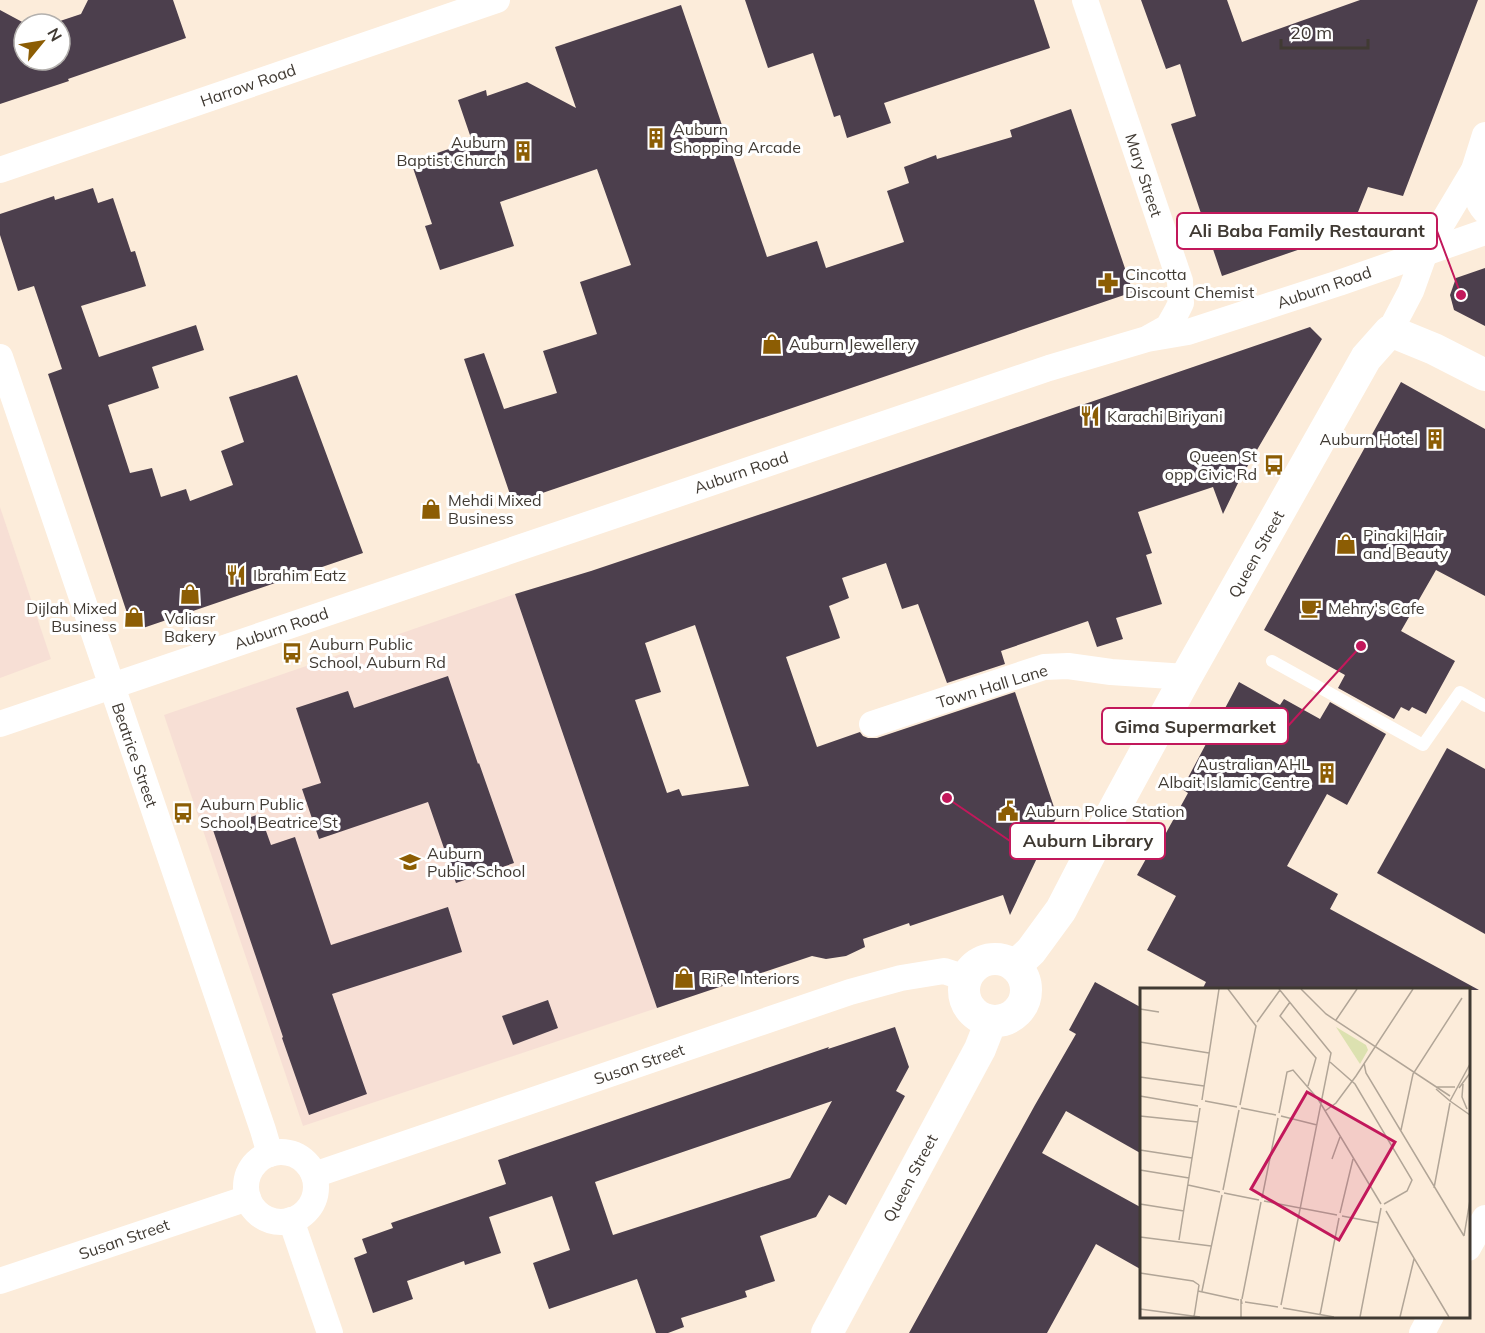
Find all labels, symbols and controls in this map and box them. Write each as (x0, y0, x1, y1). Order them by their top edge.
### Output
north arrow (12, 12, 72, 72)
scale bar (1281, 12, 1368, 50)
text: 20 m (1290, 21, 1332, 44)
text: N (43, 24, 67, 45)
street label: Harrow Road (198, 59, 298, 111)
place label: Auburn Shopping Arcade (673, 119, 801, 157)
building icon: Auburn Shopping Arcade (644, 126, 668, 150)
street label: Mary Street (1121, 131, 1167, 220)
place label: Auburn Baptist Church (396, 132, 506, 170)
building icon: Auburn Baptist Church (511, 139, 535, 163)
callout: Ali Baba Family Restaurant (1177, 213, 1437, 249)
text: Ali Baba Family Restaurant (1189, 219, 1425, 242)
street label: Auburn Road (1274, 262, 1374, 312)
place label: Cincotta Discount Chemist (1125, 264, 1255, 302)
pharmacy icon: Cincotta Discount Chemist (1096, 271, 1120, 295)
shop icon: Auburn Jewellery (760, 332, 784, 356)
place label: Auburn Jewellery (789, 334, 916, 354)
restaurant icon: Karachi Biriyani (1078, 404, 1102, 428)
place label: Karachi Biriyani (1107, 406, 1223, 426)
building icon: Auburn Hotel (1423, 427, 1447, 451)
place label: Auburn Hotel (1319, 429, 1418, 449)
place label: Queen St opp Civic Rd (1165, 446, 1257, 484)
street label: Auburn Road (691, 447, 791, 497)
bus stop icon: Queen St opp Civic Rd (1262, 453, 1286, 477)
place label: Mehdi Mixed Business (448, 490, 542, 528)
shop icon: Mehdi Mixed Business (419, 497, 443, 521)
street label: Queen Street (1224, 506, 1288, 601)
place label: Pinaki Hair and Beauty (1363, 525, 1449, 563)
shop icon: Pinaki Hair and Beauty (1334, 532, 1358, 556)
restaurant icon: Ibrahim Eatz (224, 563, 248, 587)
place label: Ibrahim Eatz (253, 565, 346, 585)
shop icon: Valiasr Bakery (178, 582, 202, 606)
cafe icon: Mehry's Cafe (1299, 596, 1323, 620)
place label: Dijlah Mixed Business (26, 598, 117, 636)
place label: Mehry's Cafe (1328, 598, 1424, 618)
street label: Auburn Road (231, 603, 331, 653)
shop icon: Dijlah Mixed Business (122, 605, 146, 629)
place label: Valiasr Bakery (164, 608, 217, 646)
place label: Auburn Public School, Auburn Rd (309, 634, 446, 672)
bus stop icon: Auburn Public School, Auburn Rd (280, 641, 304, 665)
street label: Town Hall Lane (934, 660, 1050, 712)
street label: Beatrice Street (108, 700, 162, 810)
callout: Gima Supermarket (1102, 708, 1288, 744)
text: Gima Supermarket (1114, 715, 1276, 738)
place label: Australian AHL Albait Islamic Centre (1158, 754, 1310, 792)
building icon: Australian AHL Albait Islamic Centre (1315, 761, 1339, 785)
place label: Auburn Public School, Beatrice St (200, 794, 338, 832)
public building icon: Auburn Police Station (996, 799, 1020, 823)
bus stop icon: Auburn Public School, Beatrice St (171, 801, 195, 825)
place label: Auburn Police Station (1025, 801, 1185, 821)
callout: Auburn Library (1010, 823, 1165, 859)
text: Auburn Library (1023, 829, 1153, 852)
place label: Auburn Public School (427, 843, 525, 881)
school or university icon: Auburn Public School (398, 850, 422, 874)
shop icon: RiRe Interiors (672, 966, 696, 990)
place label: RiRe Interiors (701, 968, 800, 988)
inset map (1140, 988, 1470, 1318)
street label: Susan Street (591, 1039, 687, 1089)
street label: Queen Street (878, 1130, 942, 1225)
street label: Susan Street (76, 1214, 172, 1264)

